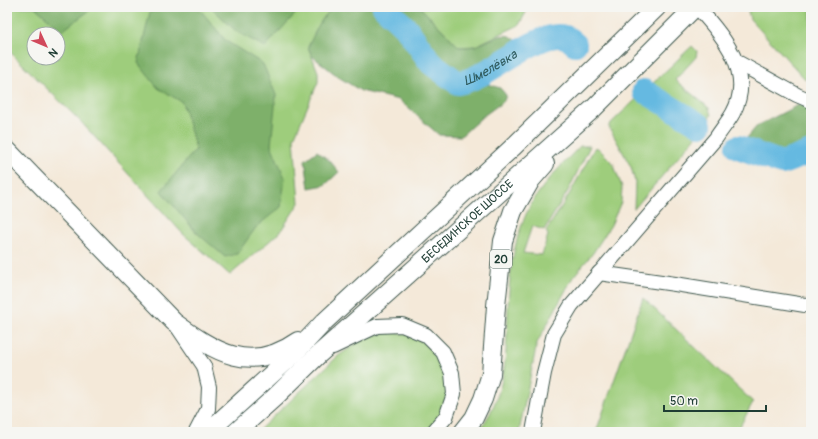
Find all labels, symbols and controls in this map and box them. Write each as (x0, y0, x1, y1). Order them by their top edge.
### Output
north arrow (26, 26, 66, 66)
text: N (45, 45, 60, 60)
water label: Шмелёвка (462, 46, 521, 89)
street label: БЕСЕДИНСКОЕ ШОССЕ (418, 176, 517, 266)
road number: 20 (490, 250, 512, 268)
scale bar (664, 387, 766, 413)
text: 50 m (670, 394, 698, 409)

